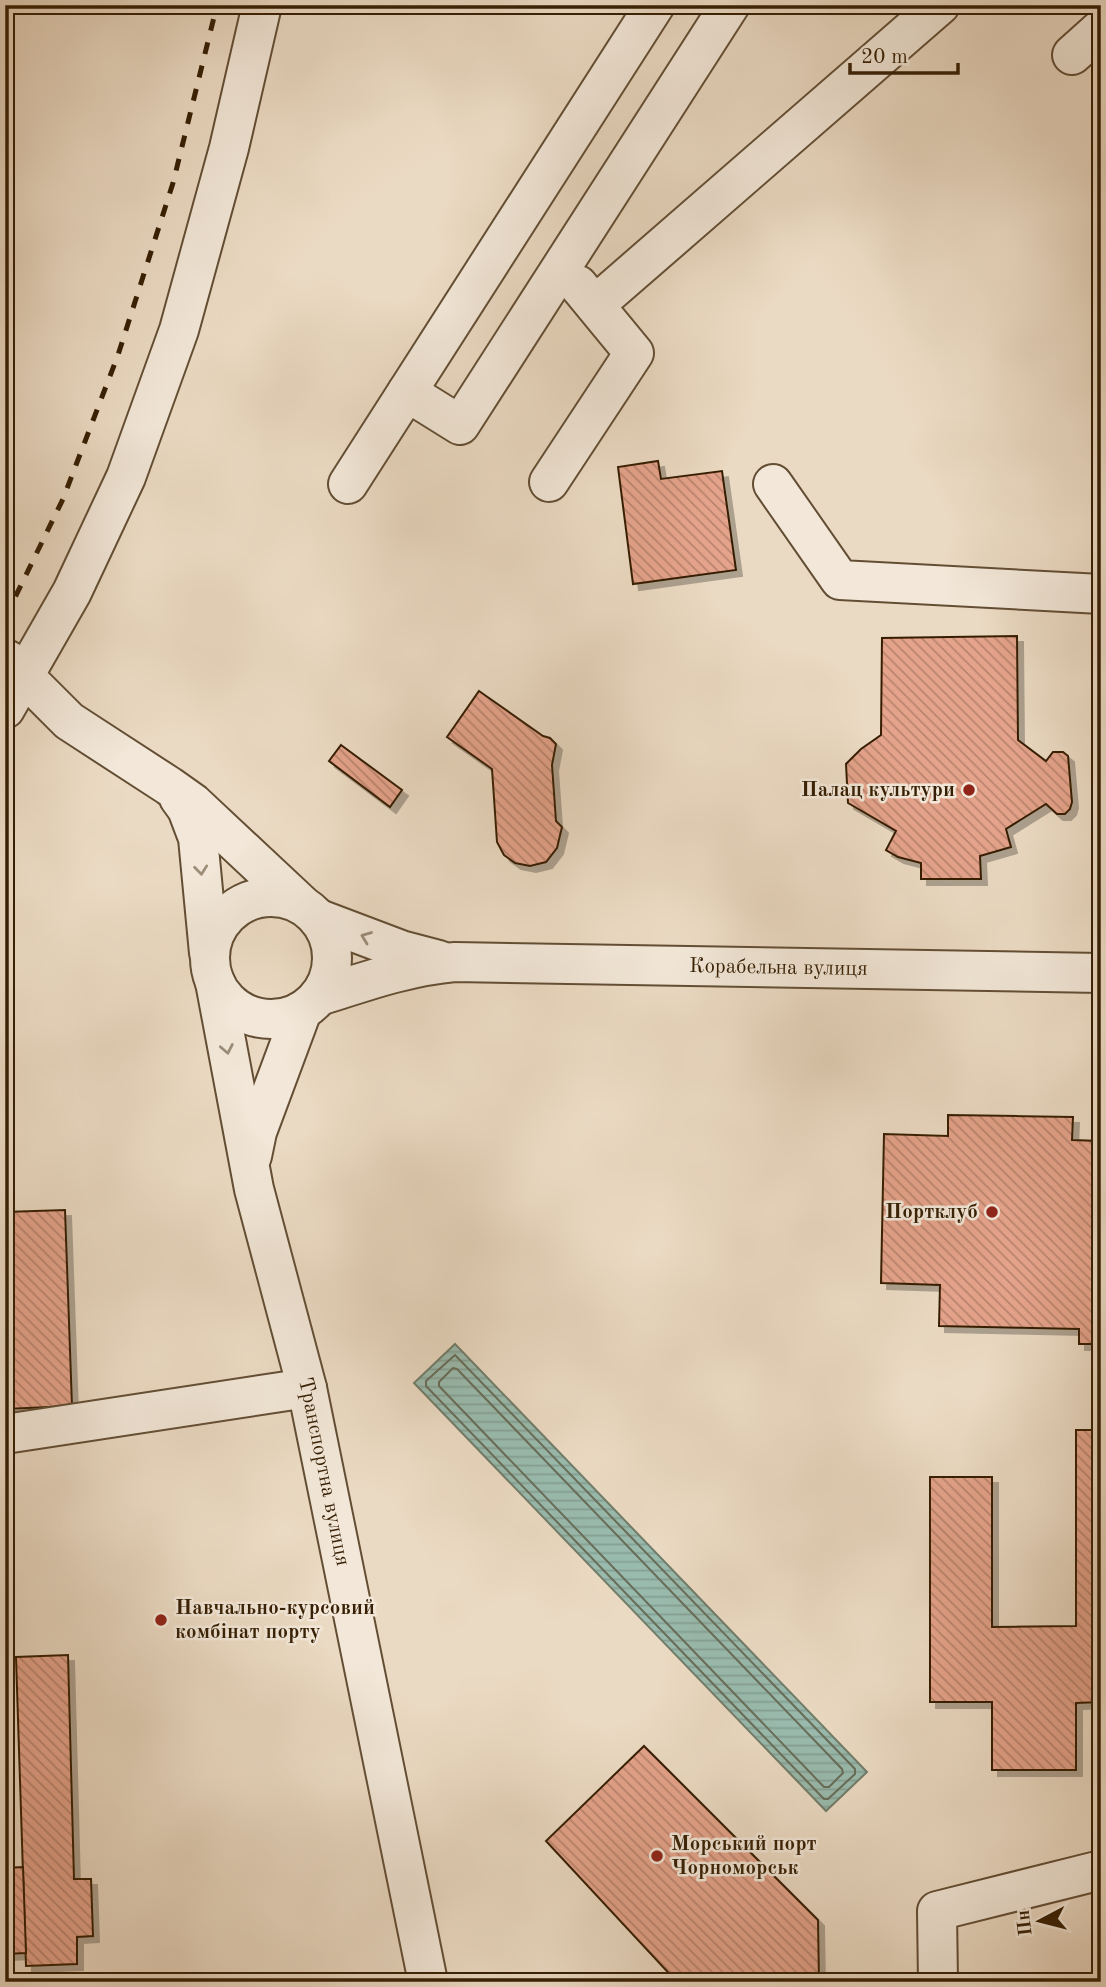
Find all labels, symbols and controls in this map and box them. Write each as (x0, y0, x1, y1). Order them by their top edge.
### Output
scale bar (850, 32, 959, 76)
text: 20 m (861, 47, 908, 68)
place label: Палац культури (801, 780, 955, 801)
marker: Палац культури (961, 782, 977, 798)
one-way arrow (193, 865, 208, 876)
one-way arrow (361, 931, 373, 945)
street label: Корабельна вулиця (689, 955, 868, 980)
one-way arrow (219, 1043, 234, 1055)
place label: Портклуб (885, 1202, 978, 1223)
marker: Портклуб (984, 1204, 1000, 1220)
street label: Транспортна вулиця (294, 1375, 354, 1568)
place label: Навчально-курсовий комбінат порту (175, 1598, 375, 1643)
marker: Навчально-курсовий комбінат порту (153, 1612, 169, 1628)
place label: Морський порт Чорноморськ (671, 1834, 817, 1879)
marker: Морський порт Чорноморськ (649, 1848, 665, 1864)
north arrow (1004, 1885, 1074, 1955)
text: Пн (1015, 1909, 1037, 1937)

